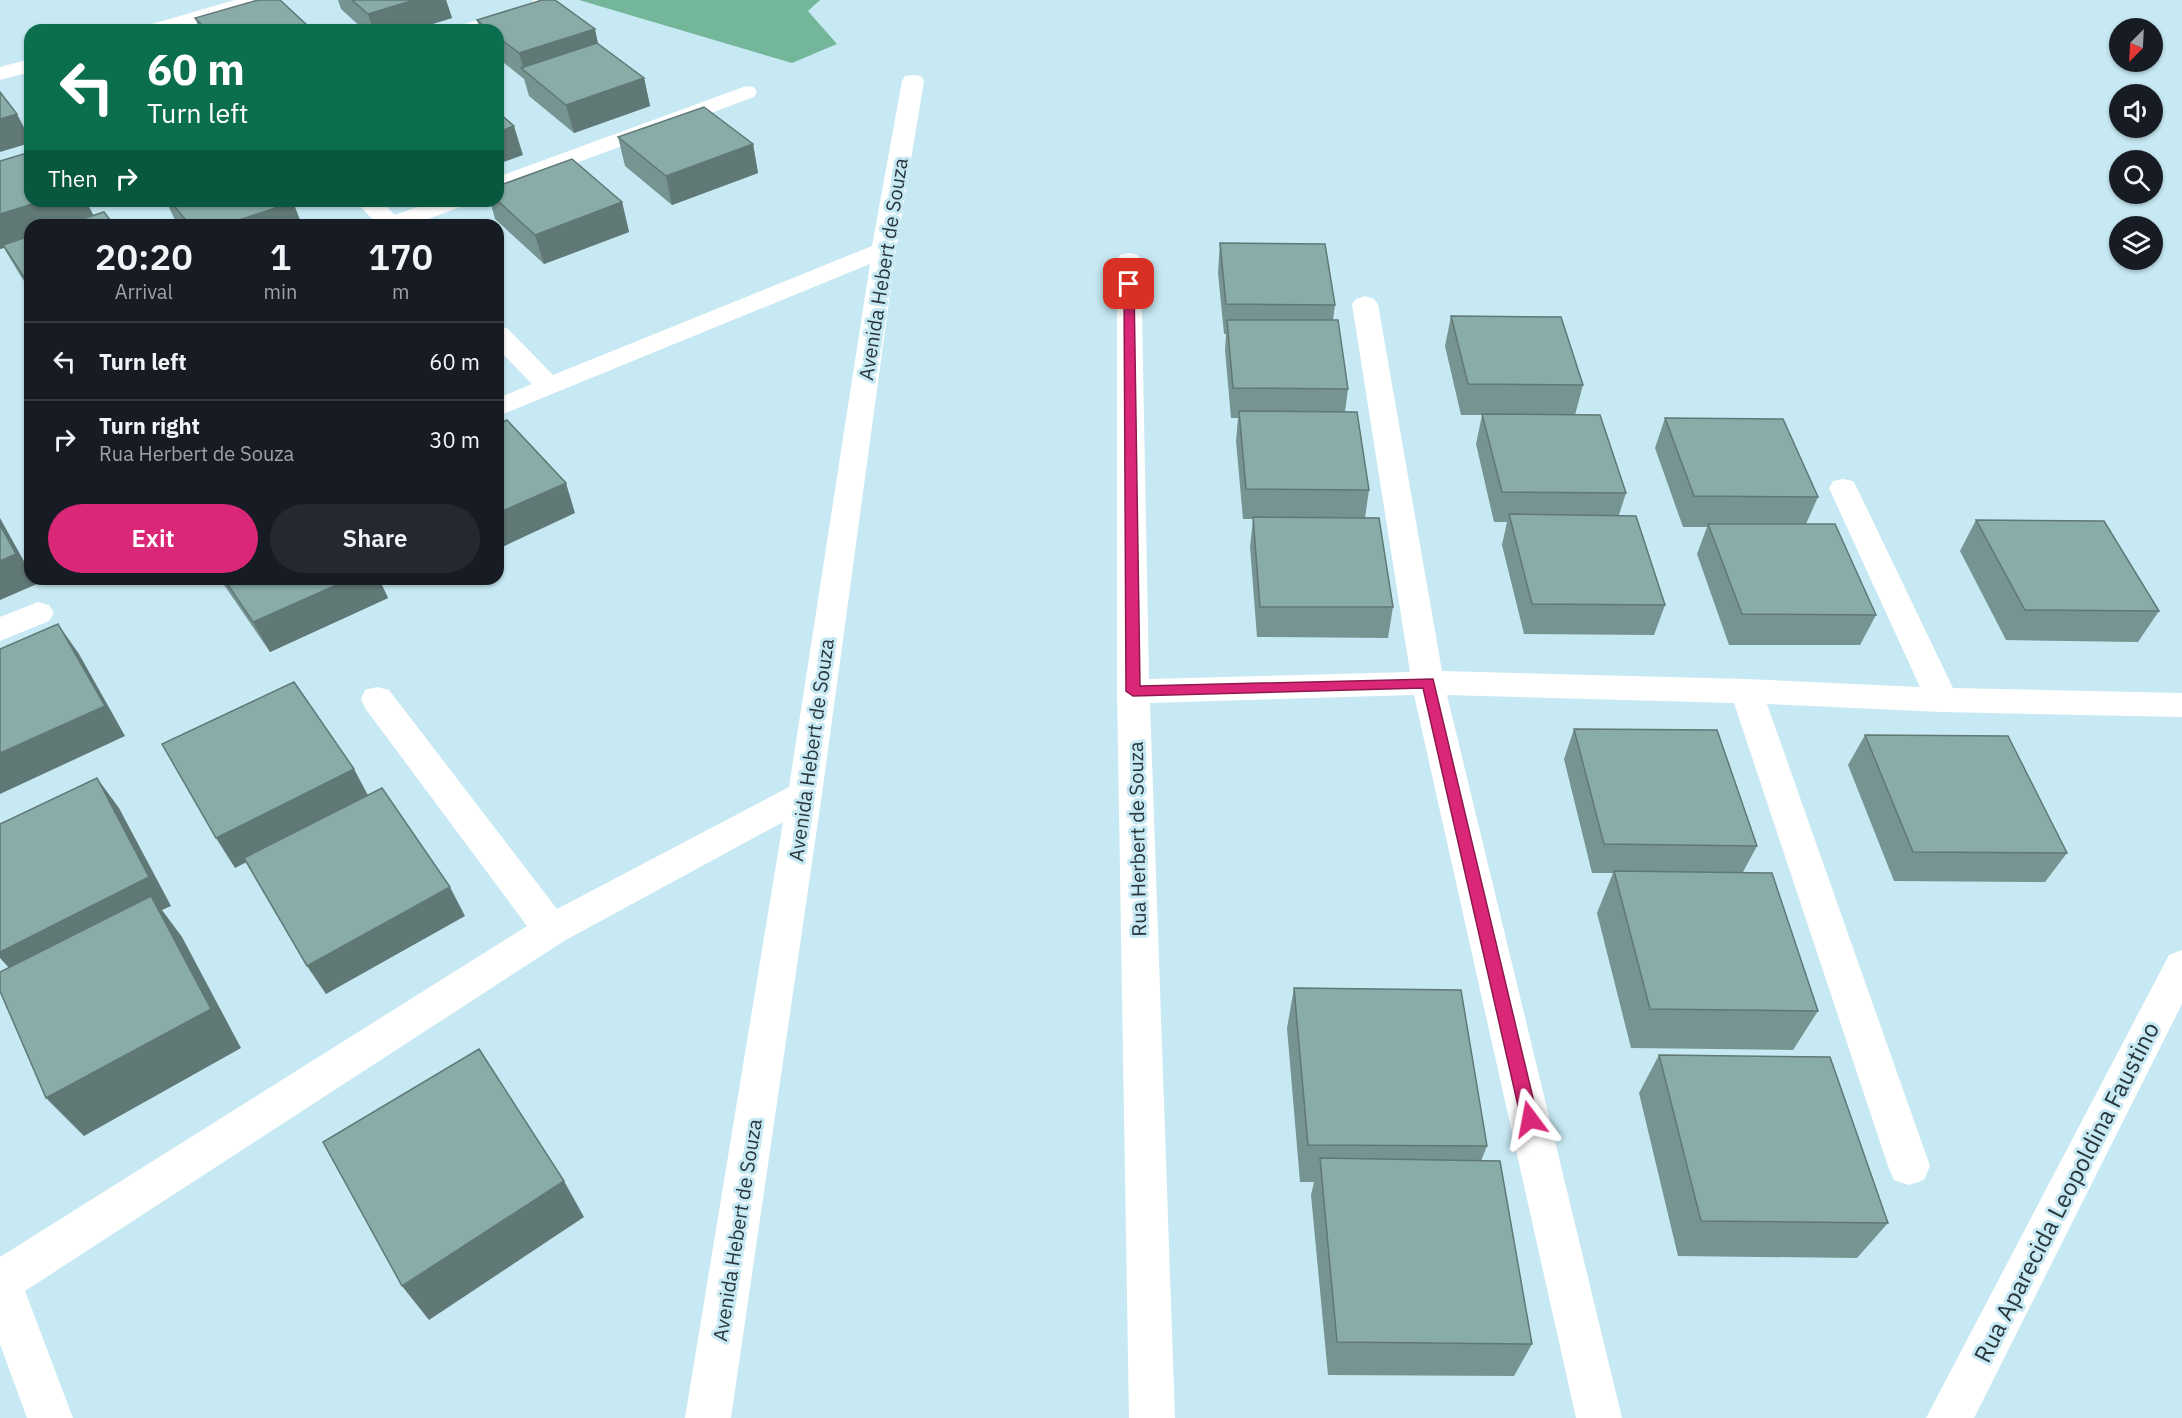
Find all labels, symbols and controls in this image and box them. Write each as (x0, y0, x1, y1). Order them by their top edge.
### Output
north arrow (2109, 18, 2163, 72)
map controls (2109, 18, 2163, 270)
text: 60 m (147, 42, 245, 97)
icon: left (48, 48, 126, 126)
button: sound (2109, 84, 2163, 138)
text: Turn left (147, 95, 248, 130)
button: search (2109, 150, 2163, 204)
street label: Avenida Hebert de Souza (852, 156, 914, 382)
icon: right (110, 162, 143, 195)
text: Then (48, 164, 98, 193)
button: layers (2109, 216, 2163, 270)
text: 20:20 (95, 233, 193, 280)
text: 1 (270, 233, 291, 280)
text: 170 (368, 233, 433, 280)
pin (1103, 258, 1154, 309)
icon: arrive (1112, 267, 1145, 300)
text: Arrival (115, 278, 173, 305)
text: min (264, 278, 297, 305)
text: m (392, 278, 409, 305)
icon: left (48, 345, 81, 378)
text: Turn left (99, 347, 187, 376)
text: 60 m (429, 347, 480, 376)
text: Turn right (99, 411, 200, 440)
icon: right (48, 423, 81, 456)
text: 30 m (429, 425, 480, 454)
text: Rua Herbert de Souza (99, 440, 294, 467)
button: Exit (48, 504, 258, 573)
button: Share (270, 504, 480, 573)
street label: Avenida Hebert de Souza (782, 637, 840, 863)
street label: Rua Herbert de Souza (1122, 741, 1152, 937)
street label: Rua Aparecida Leopoldina Faustino (1966, 1016, 2166, 1368)
position arrow (1498, 1087, 1562, 1151)
street label: Avenida Hebert de Souza (706, 1117, 768, 1343)

